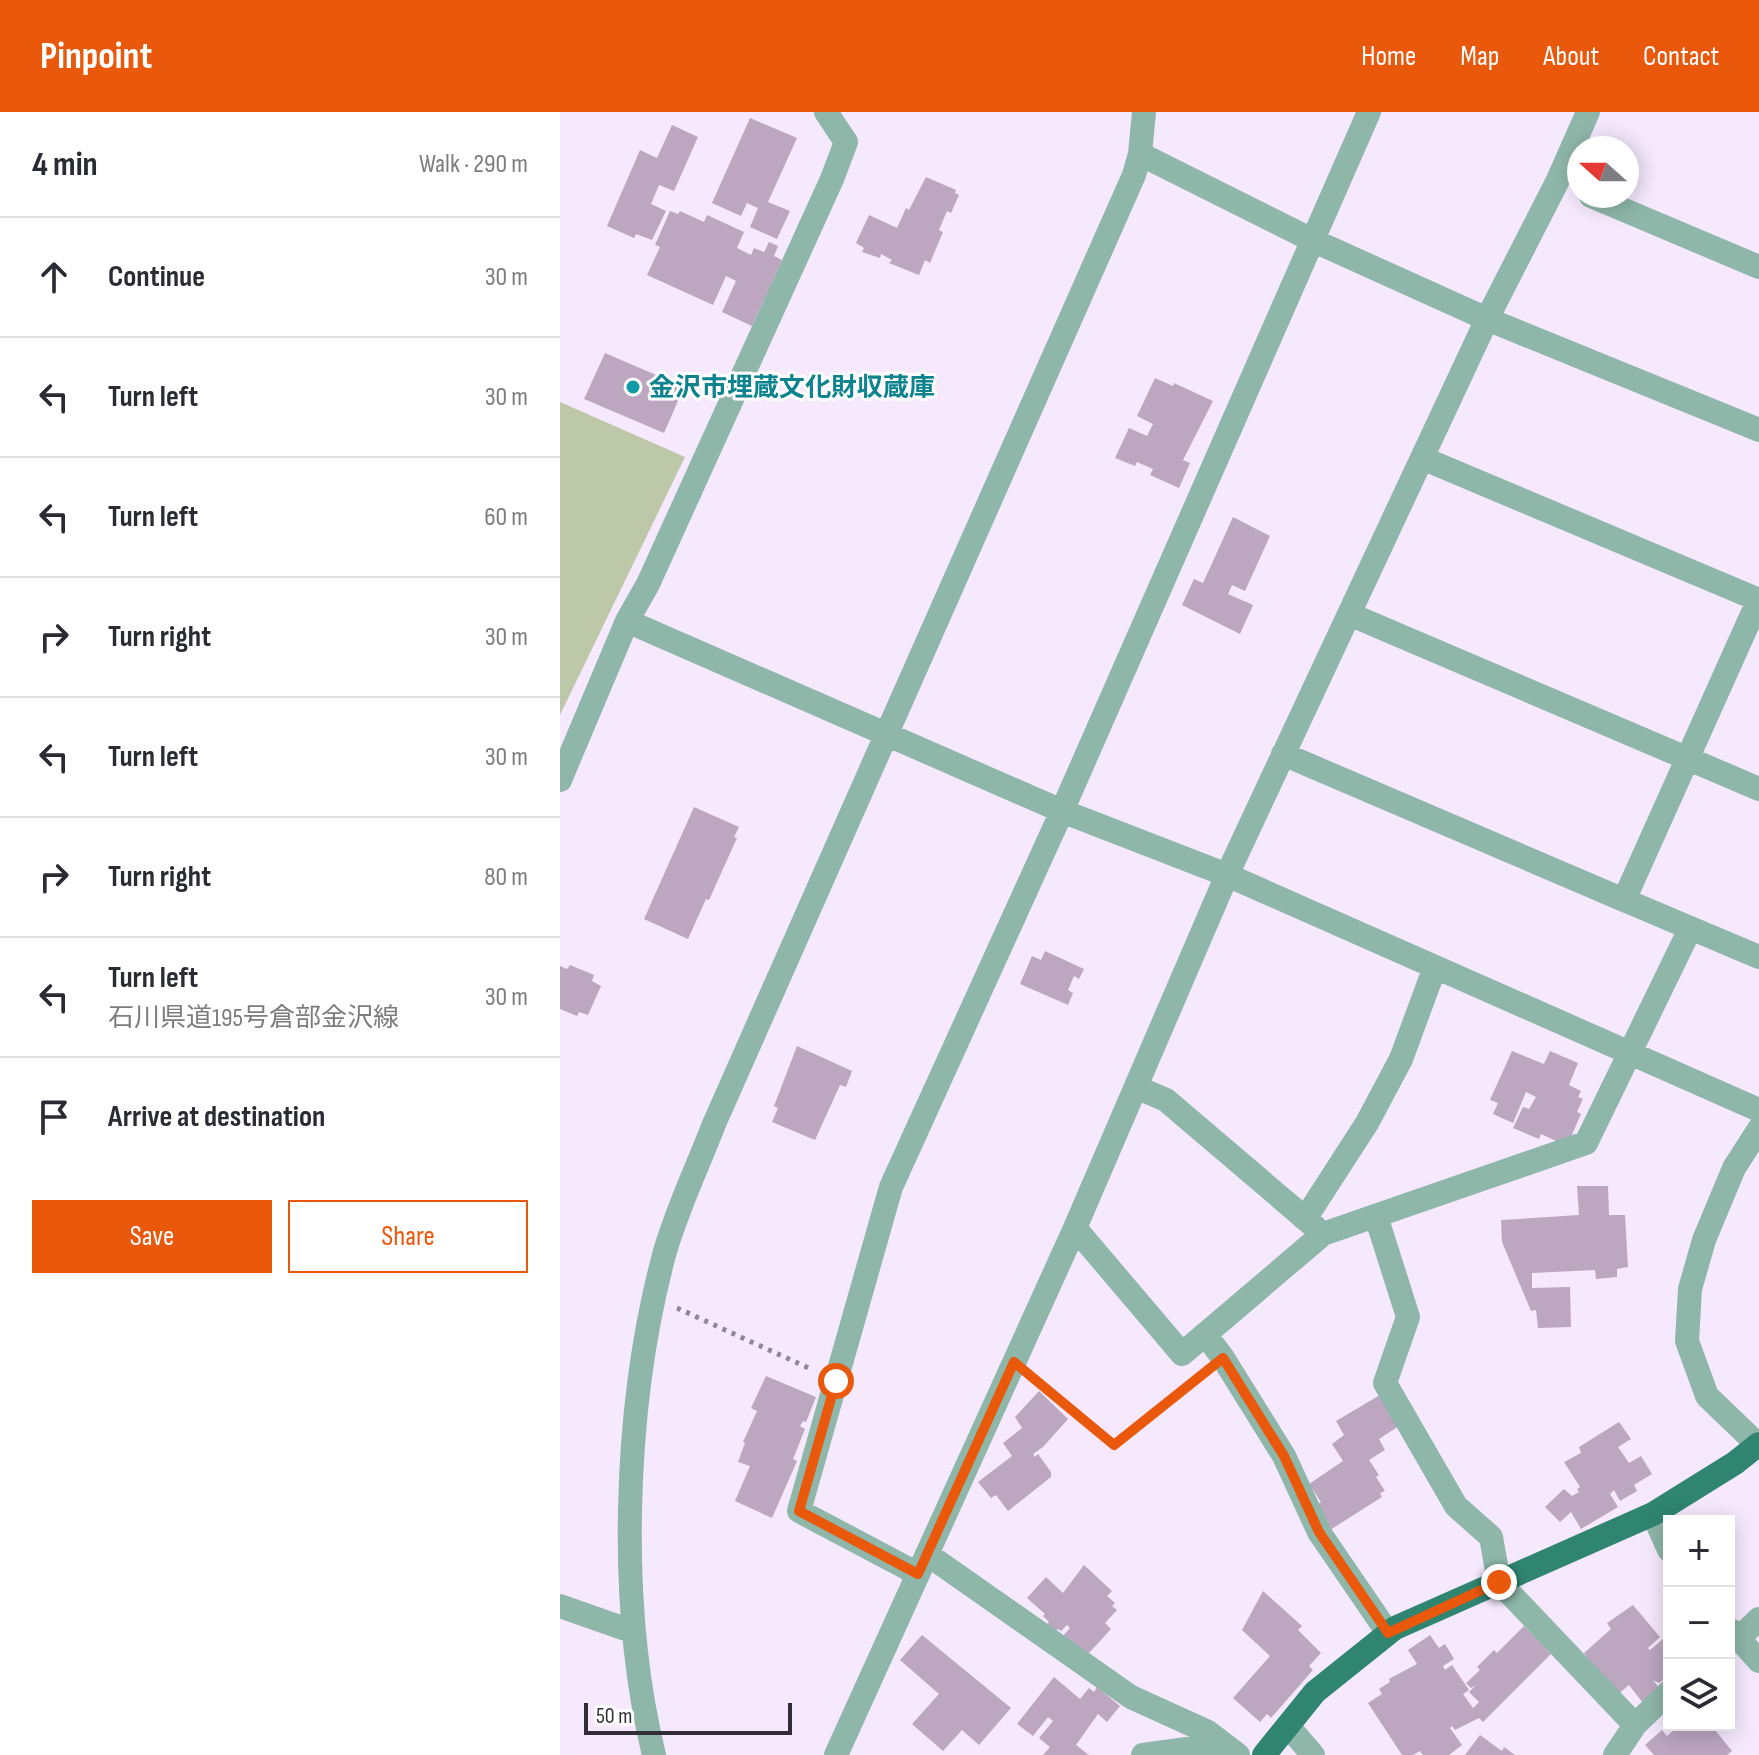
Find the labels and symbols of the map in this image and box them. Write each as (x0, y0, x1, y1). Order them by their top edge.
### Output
north arrow (1567, 136, 1639, 208)
place label: 金沢市埋蔵文化財収蔵庫 (649, 373, 935, 404)
marker: 金沢市埋蔵文化財収蔵庫 (624, 378, 642, 396)
route start (818, 1363, 854, 1399)
route end (1481, 1564, 1517, 1600)
scale bar (584, 1699, 792, 1735)

